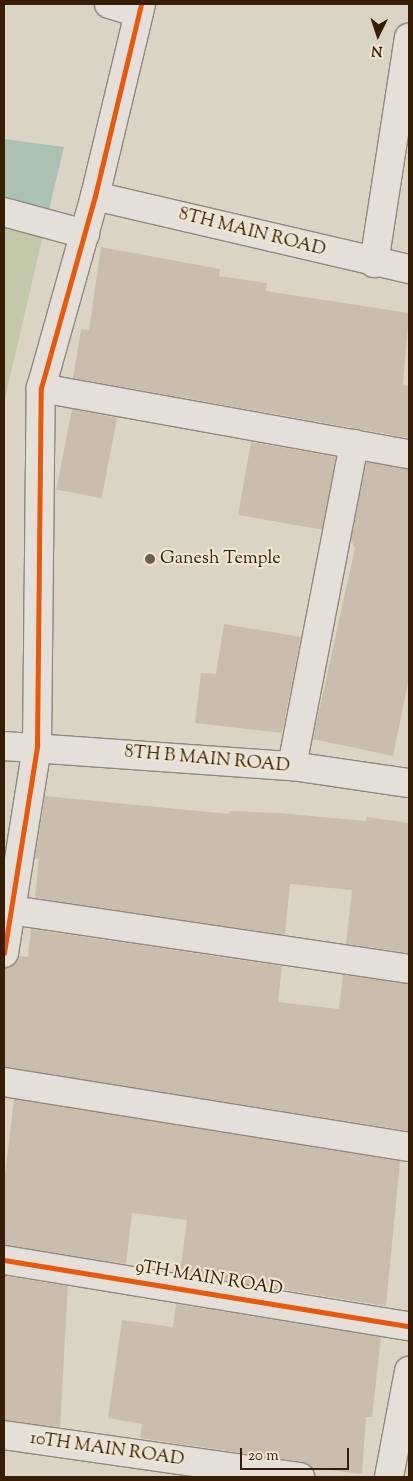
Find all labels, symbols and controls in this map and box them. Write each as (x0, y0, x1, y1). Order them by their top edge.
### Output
north arrow (353, 10, 403, 60)
text: N (371, 40, 383, 60)
street label: 8TH MAIN ROAD (176, 204, 328, 262)
place label: Ganesh Temple (160, 548, 281, 570)
marker: Ganesh Temple (144, 553, 156, 565)
street label: 8TH B MAIN ROAD (123, 742, 291, 778)
street label: 9TH MAIN ROAD (134, 1257, 284, 1301)
street label: 10TH MAIN ROAD (28, 1428, 186, 1472)
scale bar (243, 1438, 352, 1470)
text: 20 m (248, 1446, 279, 1467)

